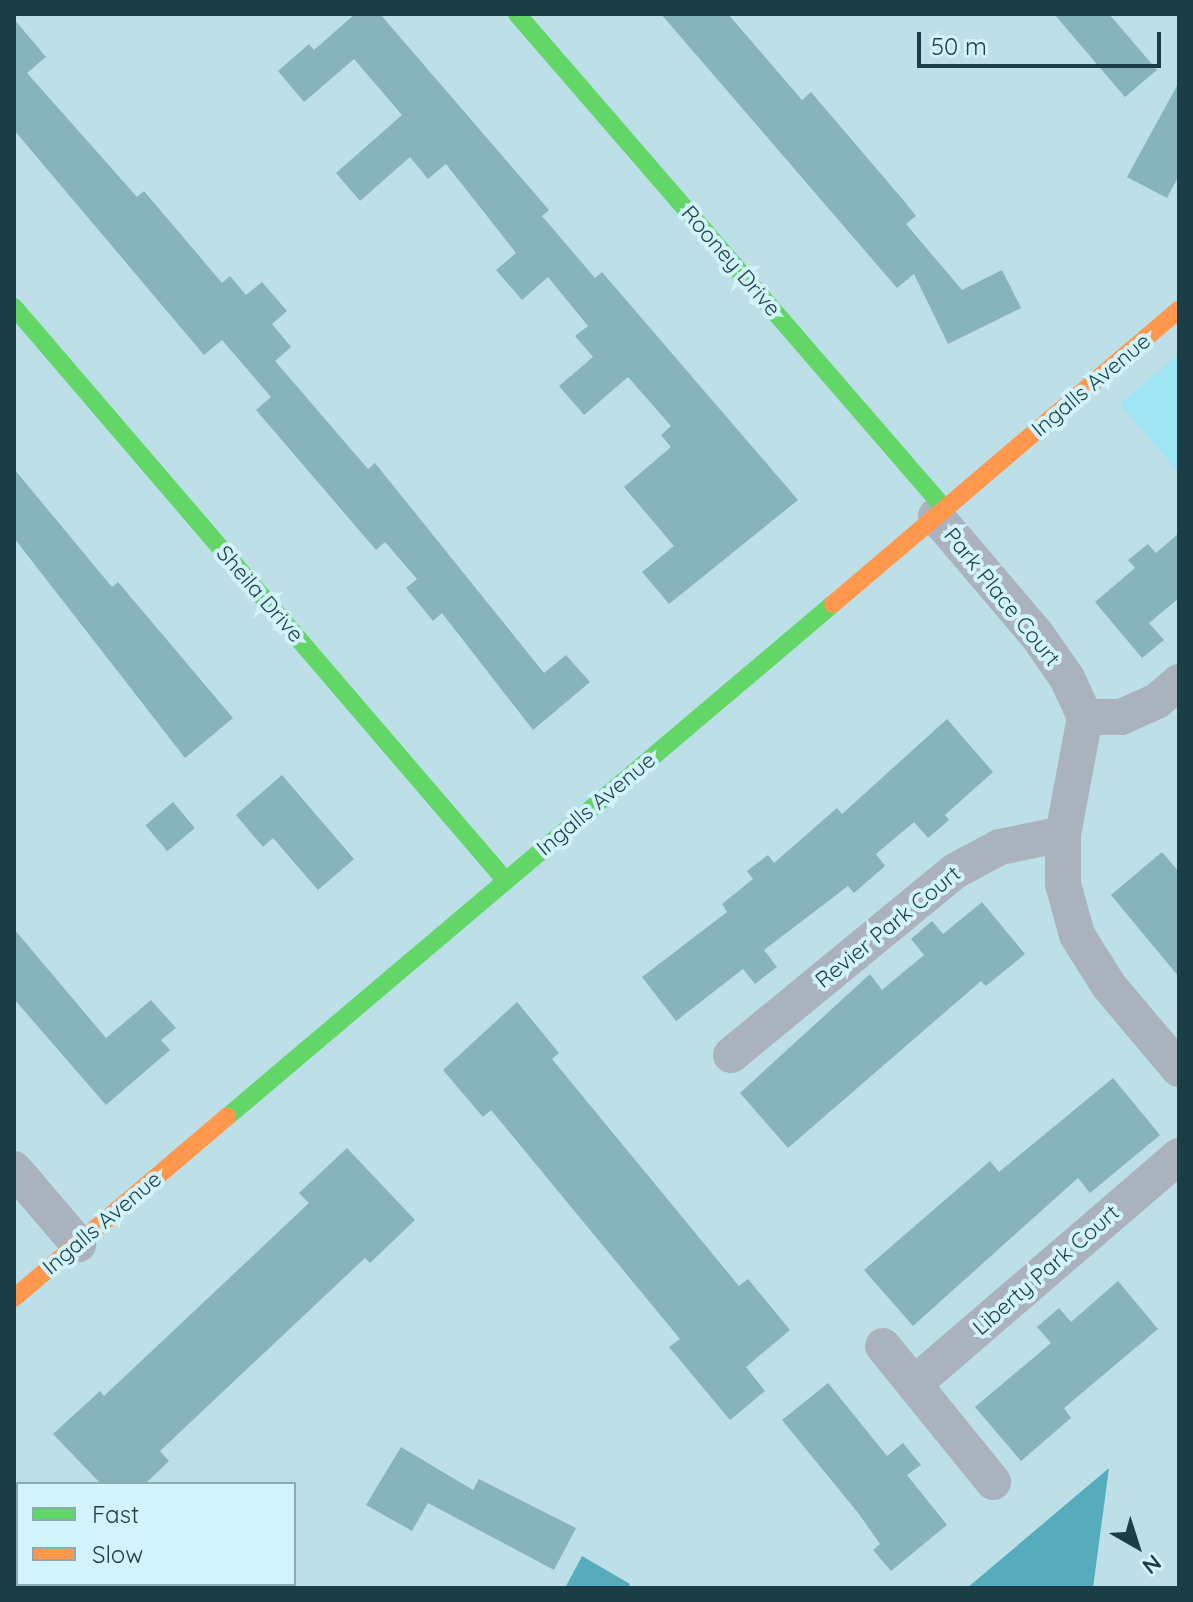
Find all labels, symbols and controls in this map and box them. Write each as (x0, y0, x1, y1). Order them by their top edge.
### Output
scale bar (921, 16, 1165, 66)
text: 50 m (931, 31, 987, 61)
street label: Rooney Drive (676, 200, 786, 322)
street label: Ingalls Avenue (1026, 328, 1156, 442)
street label: Park Place Court (938, 523, 1066, 671)
street label: Sheila Drive (211, 540, 309, 648)
street label: Ingalls Avenue (531, 747, 661, 861)
street label: Revier Park Court (810, 860, 966, 994)
street label: Ingalls Avenue (37, 1166, 167, 1280)
street label: Liberty Park Court (967, 1199, 1125, 1341)
legend (16, 1482, 296, 1586)
text: Fast (92, 1499, 139, 1529)
north arrow (1097, 1506, 1177, 1586)
text: Slow (92, 1539, 143, 1569)
text: N (1137, 1549, 1167, 1581)

